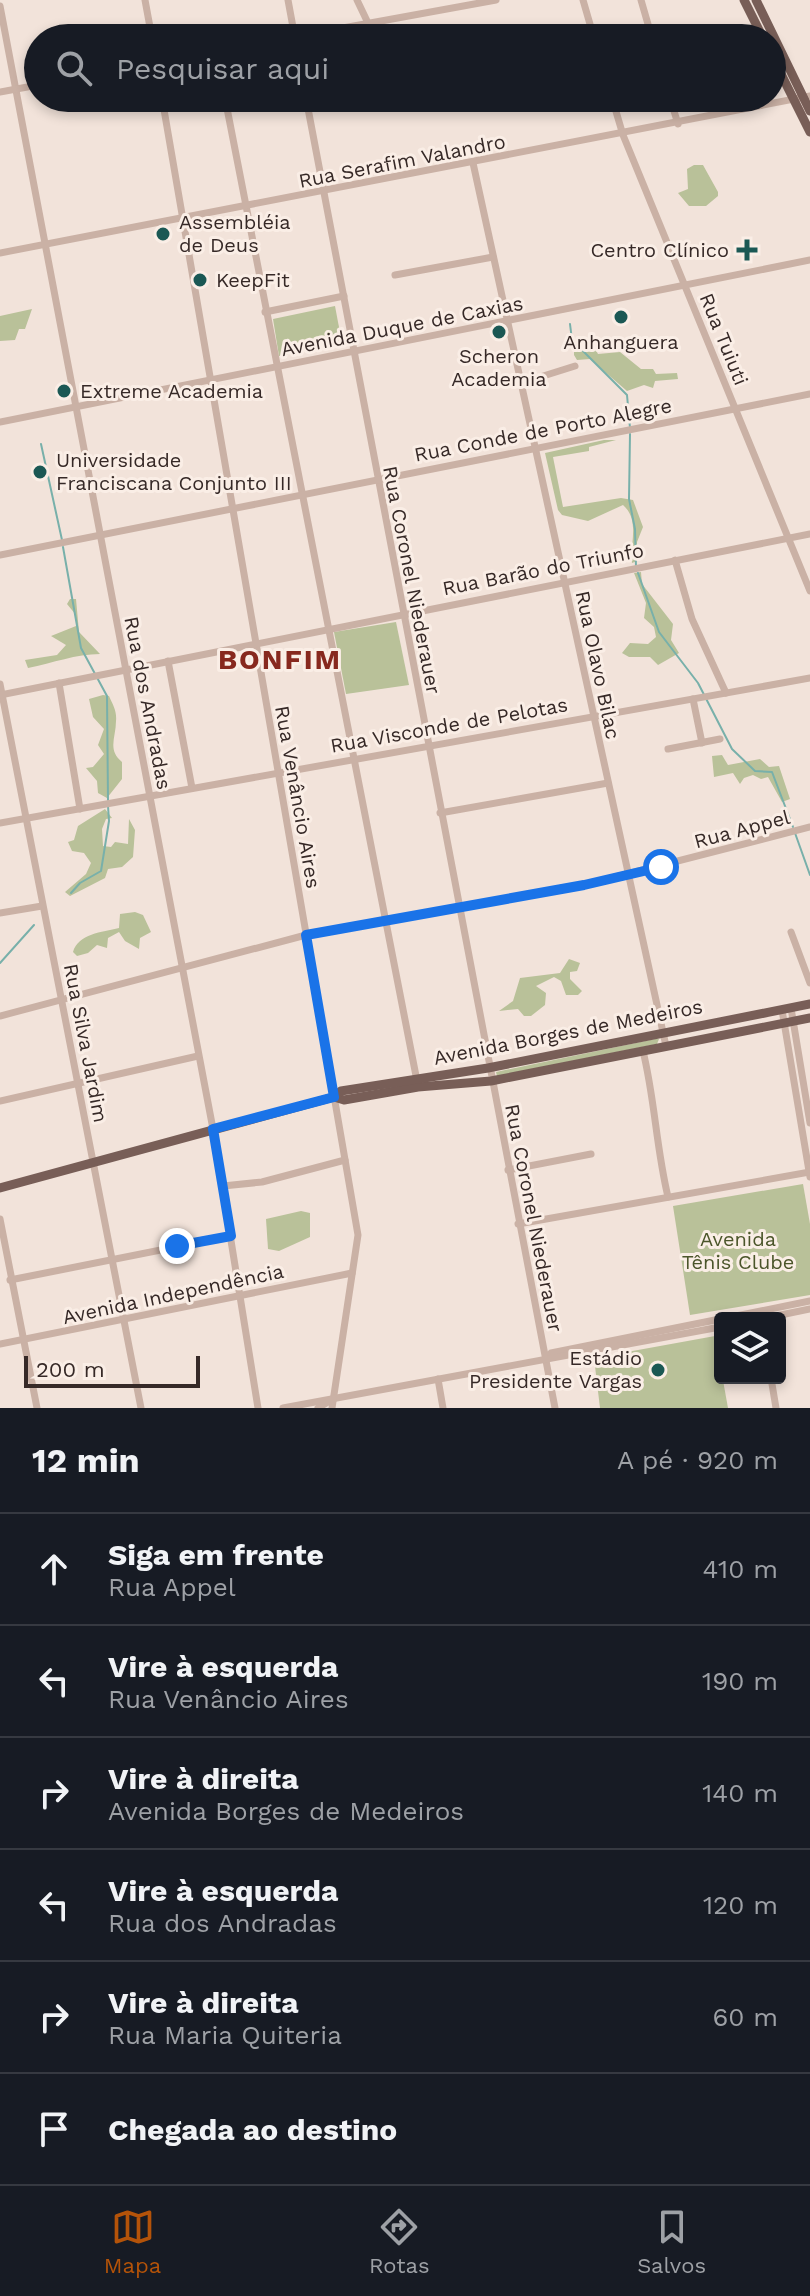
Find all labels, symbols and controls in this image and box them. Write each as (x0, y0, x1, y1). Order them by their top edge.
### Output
search box (24, 24, 786, 112)
icon: search (52, 46, 96, 90)
text: Pesquisar aqui (116, 51, 329, 86)
street label: Rua Serafim Valandro (297, 129, 507, 193)
place label: Assembléia de Deus (179, 210, 291, 257)
marker: Assembléia de Deus (154, 225, 172, 243)
place label: Centro Clínico (590, 238, 729, 262)
marker: Centro Clínico (736, 239, 758, 261)
place label: KeepFit (216, 268, 290, 292)
marker: KeepFit (191, 271, 209, 289)
street label: Rua Tuiuti (695, 290, 753, 388)
street label: Avenida Duque de Caxias (279, 291, 525, 361)
marker: Anhanguera (612, 308, 630, 326)
marker: Scheron Academia (490, 323, 508, 341)
place label: Anhanguera (563, 330, 679, 354)
place label: Scheron Academia (451, 344, 547, 391)
place label: Extreme Academia (80, 379, 263, 403)
marker: Extreme Academia (55, 382, 73, 400)
street label: Rua Conde de Porto Alegre (412, 393, 674, 467)
place label: Universidade Franciscana Conjunto III (56, 448, 292, 495)
marker: Universidade Franciscana Conjunto III (31, 463, 49, 481)
street label: Rua Coronel Niederauer (378, 464, 446, 696)
street label: Rua Barão do Triunfo (440, 538, 646, 600)
street label: Rua Olavo Bilac (571, 588, 625, 742)
street label: Rua dos Andradas (119, 614, 177, 792)
district label: BONFIM (218, 643, 342, 676)
street label: Rua Visconde de Pelotas (329, 692, 569, 758)
street label: Rua Venâncio Aires (270, 704, 326, 890)
street label: Rua Appel (691, 805, 793, 853)
route start (643, 849, 679, 885)
street label: Rua Silva Jardim (59, 962, 113, 1124)
street label: Avenida Borges de Medeiros (431, 994, 705, 1070)
street label: Rua Coronel Niederauer (500, 1102, 568, 1334)
park label: Avenida Tênis Clube (682, 1227, 794, 1274)
route end (159, 1228, 195, 1264)
street label: Avenida Independência (60, 1259, 286, 1329)
map controls (714, 1312, 786, 1384)
button: layers (714, 1312, 786, 1384)
place label: Estádio Presidente Vargas (469, 1346, 642, 1393)
scale bar (24, 1352, 200, 1388)
text: 200 m (36, 1357, 105, 1382)
marker: Estádio Presidente Vargas (649, 1361, 667, 1379)
text: 12 min (32, 1440, 140, 1480)
text: A pé · 920 m (617, 1445, 778, 1475)
text: Siga em frente (108, 1537, 324, 1572)
icon: ahead (32, 1547, 76, 1591)
text: 410 m (703, 1554, 778, 1584)
text: Rua Appel (108, 1572, 236, 1602)
text: Vire à esquerda (108, 1649, 338, 1684)
icon: left (32, 1659, 76, 1703)
text: 190 m (702, 1666, 778, 1696)
text: Rua Venâncio Aires (108, 1684, 349, 1714)
text: Vire à direita (108, 1761, 299, 1796)
icon: right (32, 1771, 76, 1815)
text: 140 m (702, 1778, 778, 1808)
text: Avenida Borges de Medeiros (108, 1796, 464, 1826)
text: Vire à esquerda (108, 1873, 338, 1908)
icon: left (32, 1883, 76, 1927)
text: 120 m (703, 1890, 778, 1920)
text: Rua dos Andradas (108, 1908, 337, 1938)
text: Vire à direita (108, 1985, 299, 2020)
icon: right (32, 1995, 76, 2039)
text: 60 m (712, 2002, 778, 2032)
text: Rua Maria Quiteria (108, 2020, 342, 2050)
icon: arrive (32, 2107, 76, 2151)
text: Chegada ao destino (108, 2112, 397, 2147)
tab: Mapa (104, 2205, 161, 2278)
tab: Rotas (369, 2205, 429, 2278)
tab: Salvos (637, 2205, 706, 2278)

